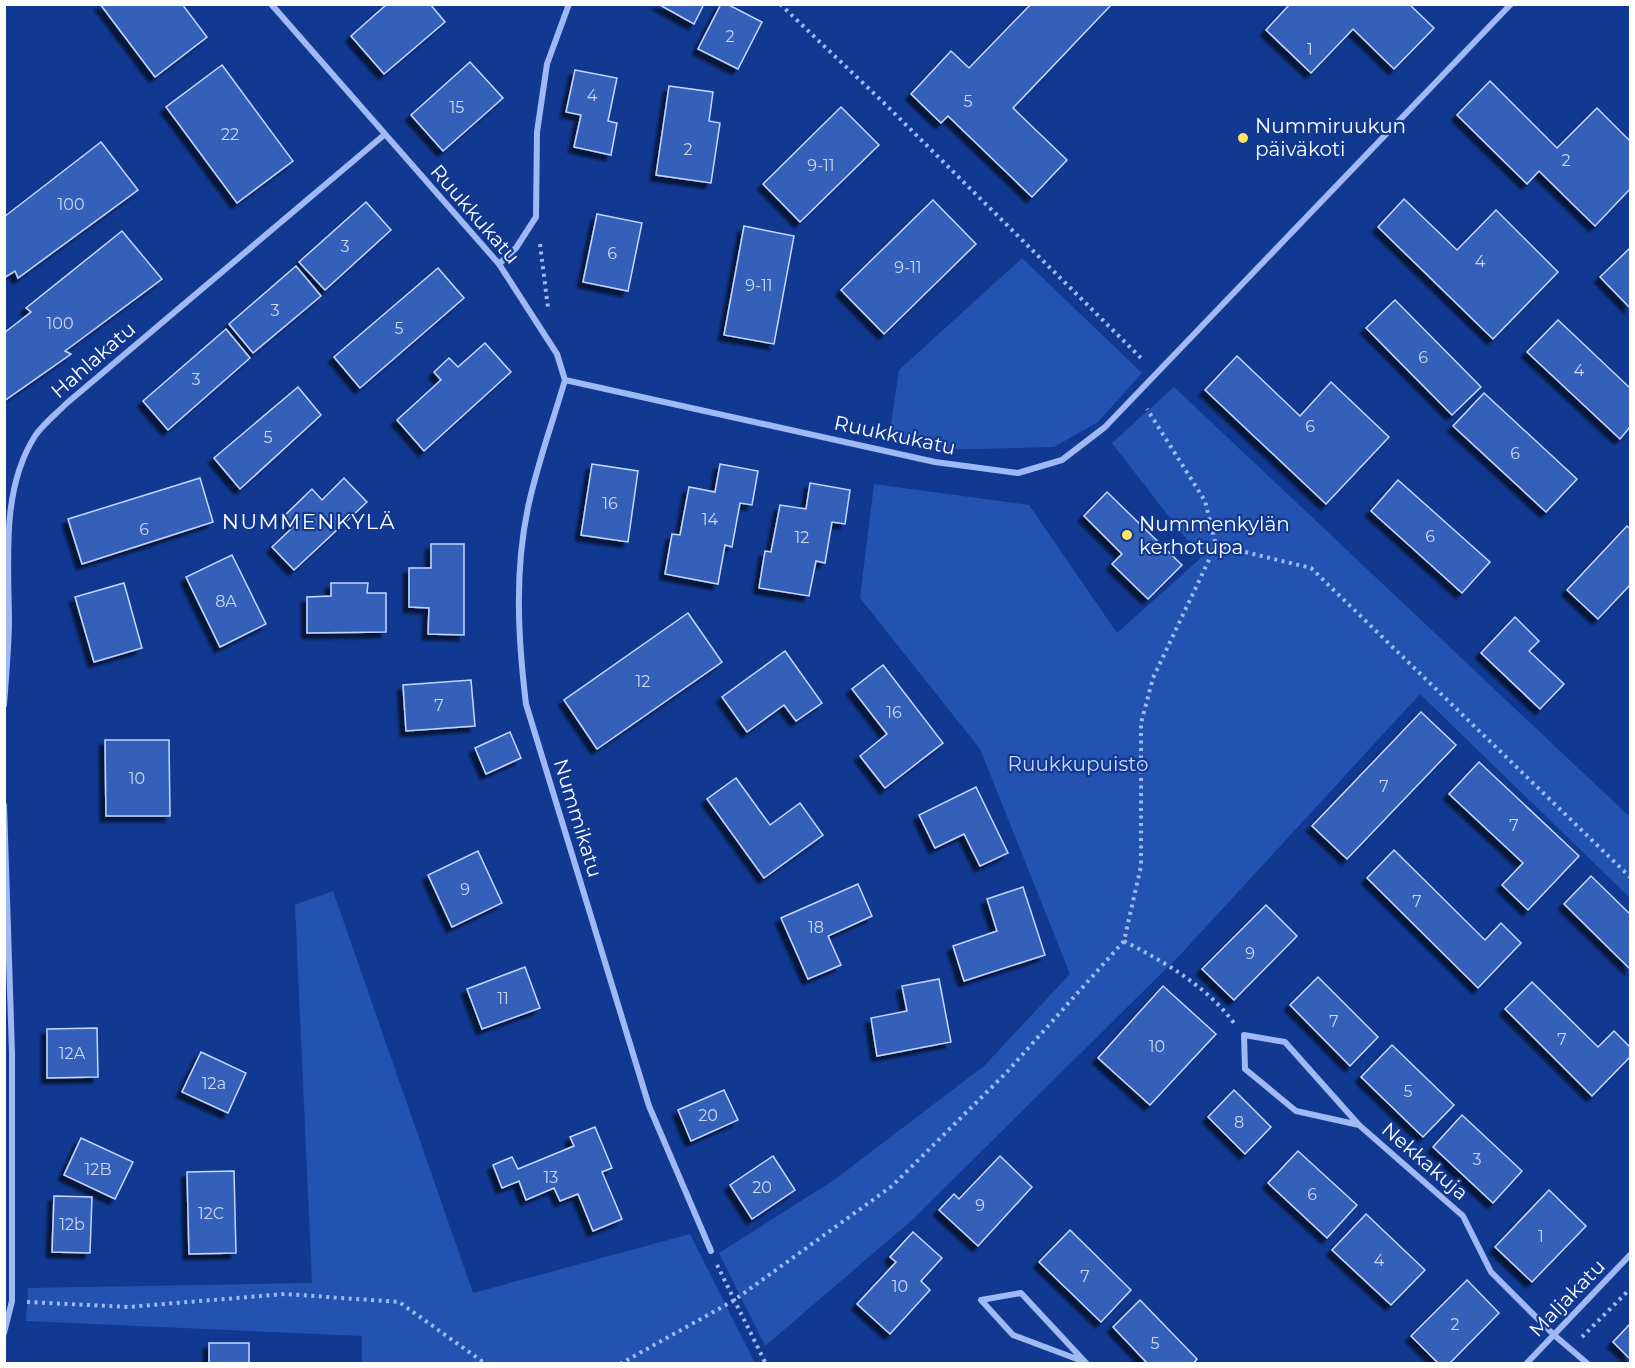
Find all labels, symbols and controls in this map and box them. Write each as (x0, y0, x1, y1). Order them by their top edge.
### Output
house number: 2 (725, 27, 735, 46)
house number: 1 (1307, 40, 1313, 59)
house number: 4 (587, 86, 598, 105)
house number: 5 (963, 92, 973, 111)
house number: 15 (450, 98, 464, 117)
place label: Nummiruukun päiväkoti (1255, 114, 1406, 161)
house number: 22 (221, 125, 239, 144)
marker: Nummiruukun päiväkoti (1236, 131, 1250, 145)
house number: 2 (683, 140, 693, 159)
house number: 2 (1561, 151, 1571, 170)
house number: 9-11 (807, 156, 835, 175)
street label: Ruukkukatu (425, 159, 525, 269)
house number: 100 (58, 195, 84, 214)
house number: 3 (340, 237, 350, 256)
house number: 6 (607, 244, 617, 263)
house number: 4 (1475, 252, 1486, 271)
house number: 9-11 (894, 258, 922, 277)
house number: 9-11 (745, 276, 773, 295)
house number: 3 (270, 301, 280, 320)
house number: 100 (47, 314, 73, 333)
street label: Hahlakatu (46, 317, 140, 403)
house number: 5 (394, 319, 404, 338)
house number: 6 (1418, 348, 1428, 367)
house number: 4 (1574, 361, 1585, 380)
house number: 3 (191, 370, 201, 389)
street label: Ruukkukatu (832, 410, 958, 460)
house number: 6 (1305, 417, 1315, 436)
house number: 5 (263, 428, 273, 447)
house number: 6 (1510, 444, 1520, 463)
house number: 16 (602, 494, 618, 513)
district label: NUMMENKYLÄ (222, 509, 396, 534)
house number: 14 (702, 510, 719, 529)
place label: Nummenkylän kerhotupa (1139, 512, 1290, 559)
house number: 6 (139, 520, 149, 539)
house number: 6 (1425, 527, 1435, 546)
house number: 12 (795, 528, 809, 547)
marker: Nummenkylän kerhotupa (1120, 528, 1134, 542)
house number: 8A (215, 592, 237, 611)
house number: 12 (636, 672, 650, 691)
house number: 7 (434, 696, 444, 715)
house number: 16 (886, 703, 902, 722)
park label: Ruukkupuisto (1008, 752, 1148, 776)
street label: Nummikatu (549, 756, 607, 880)
house number: 10 (129, 769, 145, 788)
house number: 7 (1379, 777, 1389, 796)
house number: 7 (1509, 816, 1519, 835)
house number: 9 (460, 880, 470, 899)
house number: 7 (1412, 892, 1422, 911)
house number: 18 (808, 918, 824, 937)
house number: 9 (1245, 944, 1255, 963)
house number: 11 (497, 989, 509, 1008)
house number: 7 (1329, 1012, 1339, 1031)
house number: 7 (1557, 1030, 1567, 1049)
house number: 10 (1149, 1037, 1165, 1056)
house number: 12A (59, 1044, 86, 1063)
house number: 12a (202, 1074, 226, 1093)
house number: 5 (1403, 1082, 1413, 1101)
house number: 20 (698, 1106, 718, 1125)
house number: 8 (1234, 1113, 1244, 1132)
street label: Nekkakuja (1377, 1117, 1473, 1205)
house number: 3 (1472, 1150, 1482, 1169)
house number: 12B (85, 1160, 111, 1179)
house number: 13 (544, 1168, 558, 1187)
house number: 20 (752, 1178, 772, 1197)
house number: 6 (1307, 1185, 1317, 1204)
house number: 9 (975, 1196, 985, 1215)
house number: 12C (198, 1204, 224, 1223)
house number: 12b (59, 1215, 85, 1234)
house number: 1 (1538, 1227, 1544, 1246)
house number: 4 (1374, 1251, 1385, 1270)
street label: Maljakatu (1524, 1254, 1610, 1342)
house number: 7 (1080, 1267, 1090, 1286)
house number: 10 (892, 1277, 908, 1296)
house number: 2 (1450, 1315, 1460, 1334)
house number: 5 (1150, 1334, 1160, 1353)

